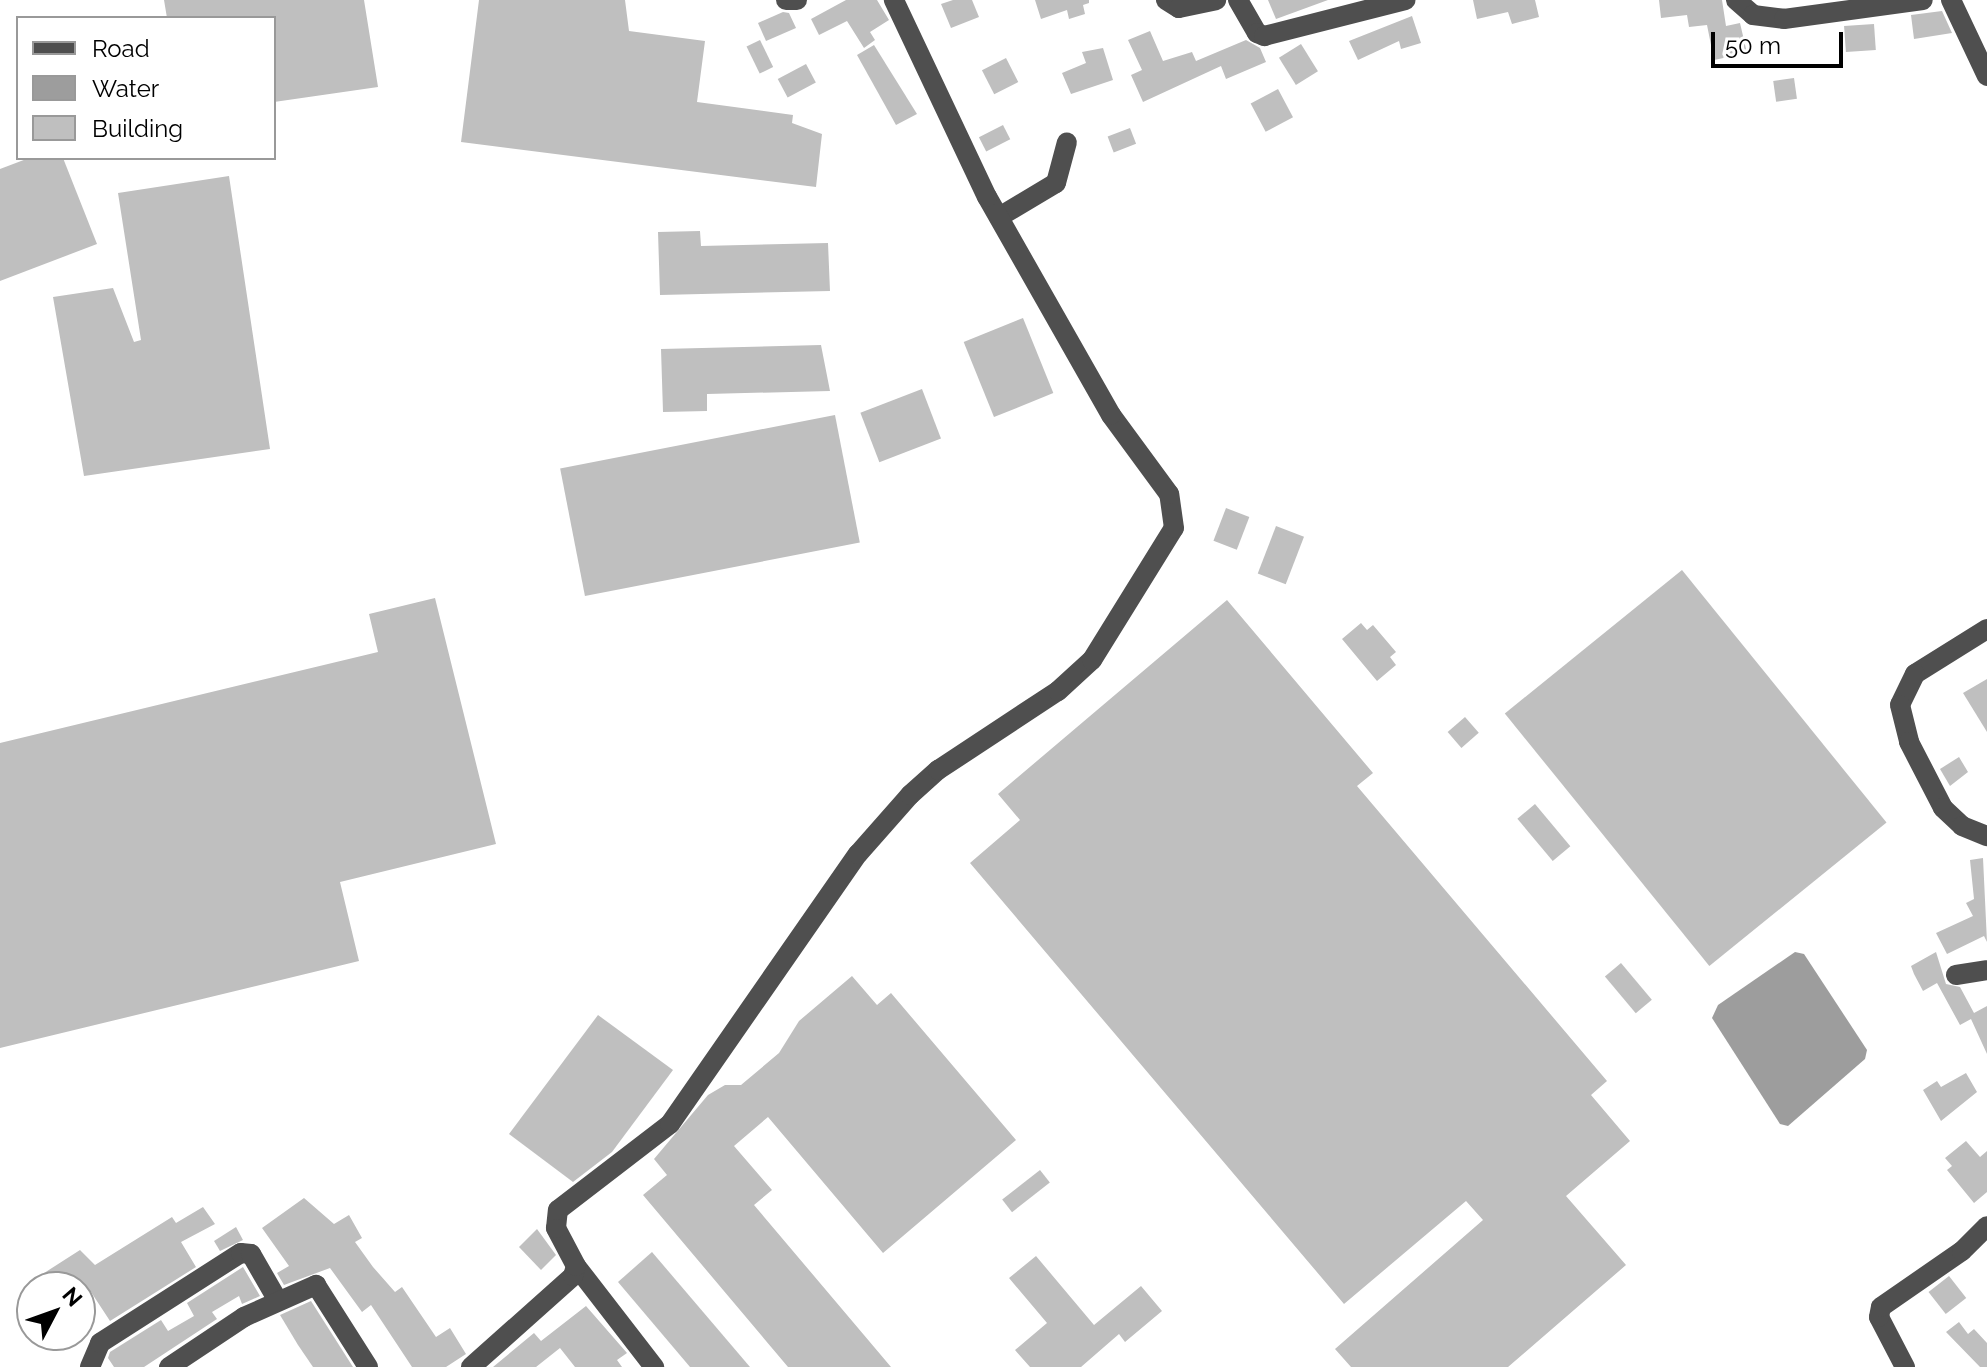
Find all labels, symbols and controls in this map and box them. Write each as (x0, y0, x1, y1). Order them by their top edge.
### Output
legend (16, 16, 276, 160)
scale bar (1715, 16, 1847, 66)
text: 50 m (1725, 31, 1781, 60)
text: Road (92, 34, 150, 63)
text: Water (92, 74, 159, 103)
text: Building (92, 114, 183, 143)
north arrow (16, 1271, 96, 1351)
text: N (57, 1282, 88, 1311)

